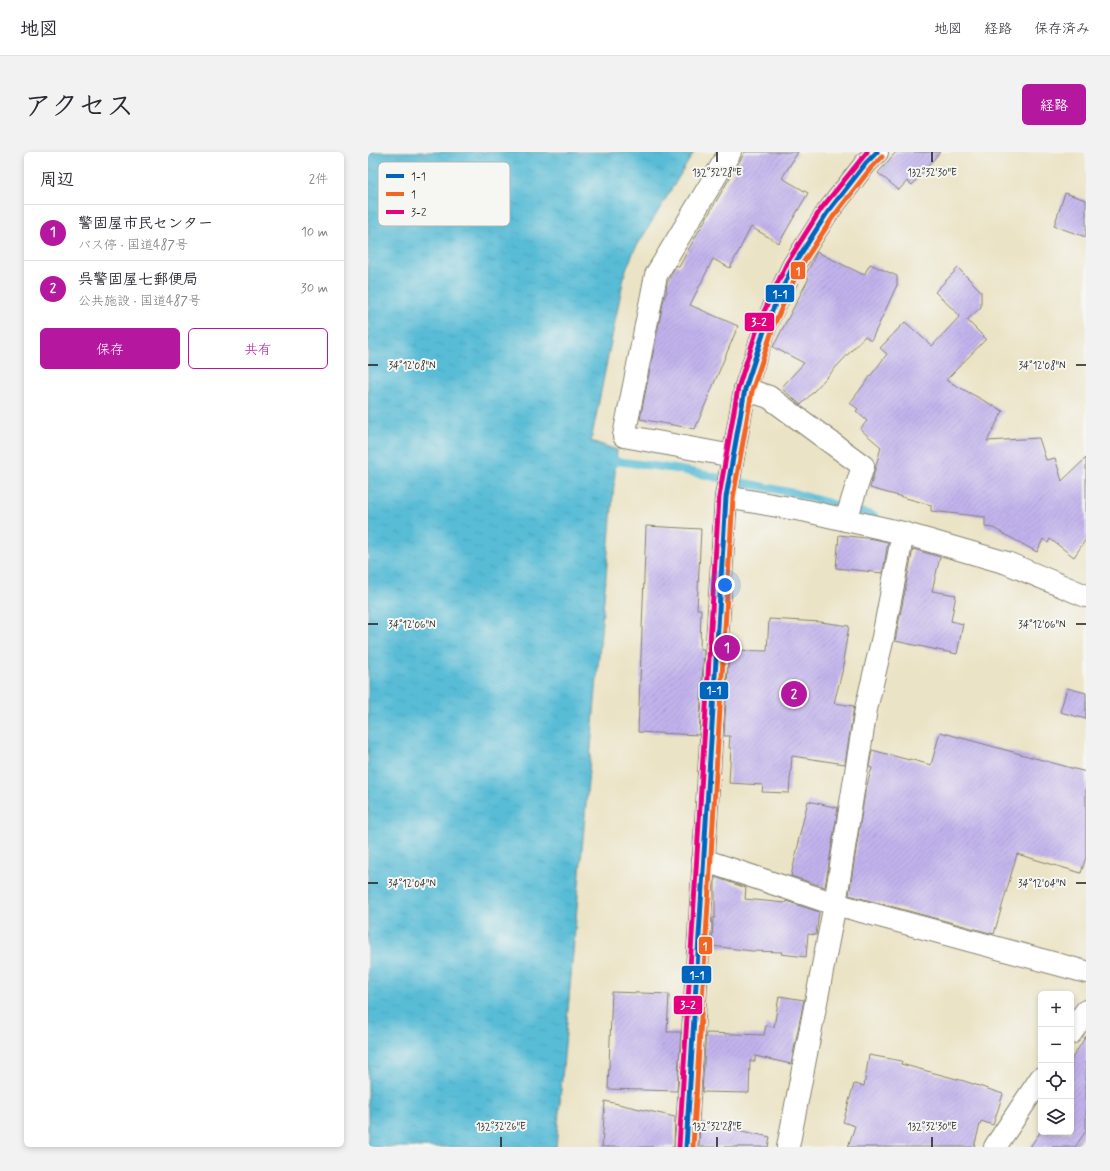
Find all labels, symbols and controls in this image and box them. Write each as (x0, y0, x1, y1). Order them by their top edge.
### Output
text: 地図 (20, 17, 58, 42)
text: 地図 (934, 20, 962, 38)
text: 経路 (984, 20, 1012, 38)
text: 保存済み (1034, 20, 1090, 38)
button: 経路 (1022, 84, 1086, 125)
text: アクセス (24, 89, 134, 126)
legend (378, 162, 510, 226)
text: 132°32'28"E (692, 166, 742, 180)
text: 132°32'30"E (907, 166, 957, 180)
text: 周辺 (40, 169, 74, 191)
text: 1-1 (411, 170, 426, 184)
text: 2件 (309, 171, 328, 188)
text: 1 (411, 188, 416, 202)
text: 3-2 (411, 206, 427, 220)
text: 警固屋市民センター (78, 214, 213, 234)
text: 1 (50, 224, 56, 241)
text: 10 m (301, 224, 328, 241)
text: バス停 · 国道487号 (78, 237, 188, 254)
line badge: 1 (790, 261, 806, 280)
text: 1 (796, 265, 801, 279)
text: 呉警固屋七郵便局 (78, 270, 198, 290)
text: 2 (50, 280, 56, 297)
text: 30 m (301, 280, 328, 297)
line badge: 1-1 (765, 284, 795, 303)
text: 1-1 (773, 288, 787, 302)
text: 公共施設 · 国道487号 (78, 293, 201, 310)
line badge: 3-2 (744, 312, 775, 332)
text: 3-2 (751, 316, 767, 330)
button: 保存 (40, 328, 180, 369)
button: 共有 (188, 328, 328, 369)
text: 34°12'08"N (388, 359, 436, 373)
text: 34°12'08"N (1018, 359, 1066, 373)
your location (715, 575, 735, 595)
text: 34°12'06"N (388, 618, 436, 632)
text: 34°12'06"N (1018, 618, 1066, 632)
pin: 1 (714, 633, 740, 663)
pin: 2 (781, 679, 807, 709)
line badge: 1-1 (699, 681, 729, 700)
text: 1-1 (707, 684, 721, 698)
text: 34°12'04"N (388, 877, 436, 891)
text: 34°12'04"N (1018, 877, 1066, 891)
line badge: 1 (698, 936, 713, 955)
text: 1 (703, 940, 708, 954)
line badge: 1-1 (681, 965, 712, 984)
text: 1-1 (690, 969, 704, 983)
map controls (1038, 991, 1074, 1135)
button: + (1038, 991, 1074, 1027)
line badge: 3-2 (673, 995, 703, 1015)
text: 3-2 (680, 999, 696, 1013)
button: − (1038, 1027, 1074, 1063)
button: locate (1038, 1063, 1074, 1099)
button: layers (1038, 1099, 1074, 1135)
text: 132°32'26"E (476, 1120, 526, 1134)
text: 132°32'28"E (692, 1120, 742, 1134)
text: 132°32'30"E (907, 1120, 957, 1134)

